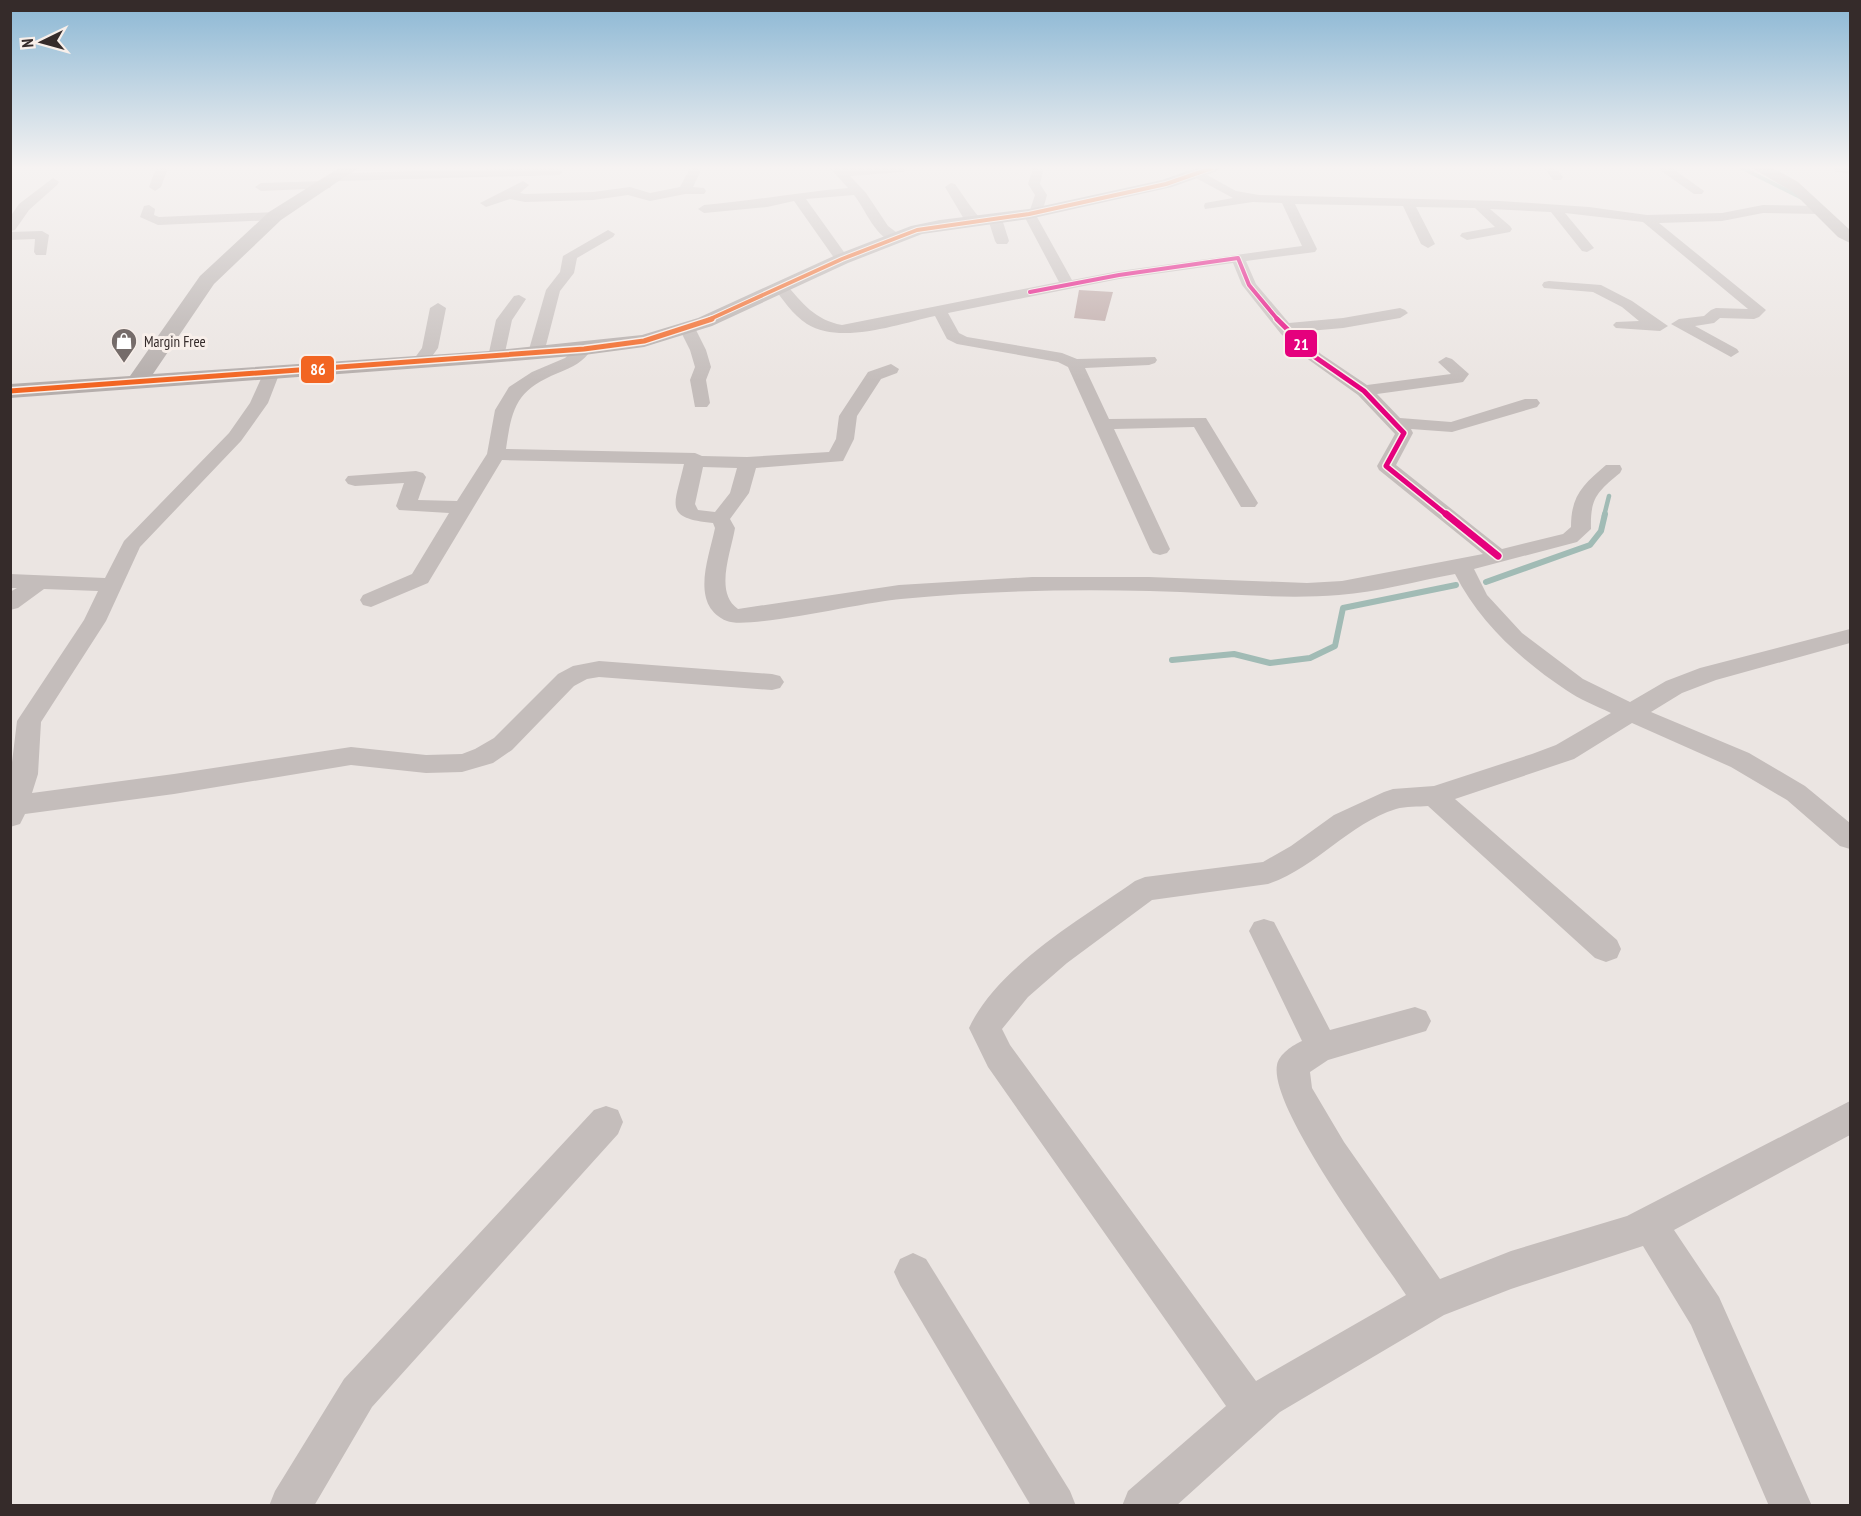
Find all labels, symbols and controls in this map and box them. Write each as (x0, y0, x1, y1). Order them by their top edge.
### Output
north arrow (12, 12, 72, 72)
text: N (17, 38, 37, 48)
shop icon: Margin Free (109, 326, 139, 364)
line badge: 21 (1284, 329, 1318, 358)
place label: Margin Free (144, 332, 206, 351)
text: 21 (1293, 334, 1309, 354)
line badge: 86 (300, 355, 335, 384)
text: 86 (310, 359, 326, 379)

